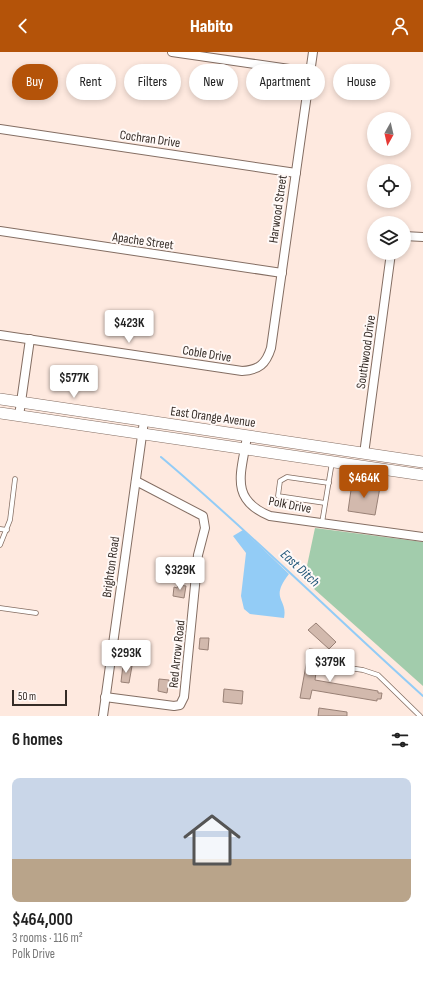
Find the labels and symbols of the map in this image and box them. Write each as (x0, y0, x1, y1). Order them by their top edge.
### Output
north arrow (367, 112, 411, 156)
street label: Cochran Drive (119, 127, 181, 151)
street label: Harwood Street (265, 174, 291, 244)
street label: Apache Street (110, 229, 175, 253)
pin: $423K (101, 310, 157, 344)
street label: Southwood Drive (353, 314, 379, 390)
street label: Coble Drive (181, 342, 233, 366)
pin: $577K (46, 365, 102, 399)
street label: East Orange Avenue (170, 403, 256, 431)
pin: $464K (336, 465, 392, 499)
street label: Polk Drive (267, 493, 313, 517)
street label: Brighton Road (99, 536, 123, 598)
water label: East Ditch (277, 546, 323, 590)
pin: $329K (152, 557, 208, 591)
street label: Red Arrow Road (165, 619, 189, 689)
pin: $293K (98, 640, 154, 674)
pin: $379K (302, 649, 358, 683)
scale bar (12, 688, 67, 707)

